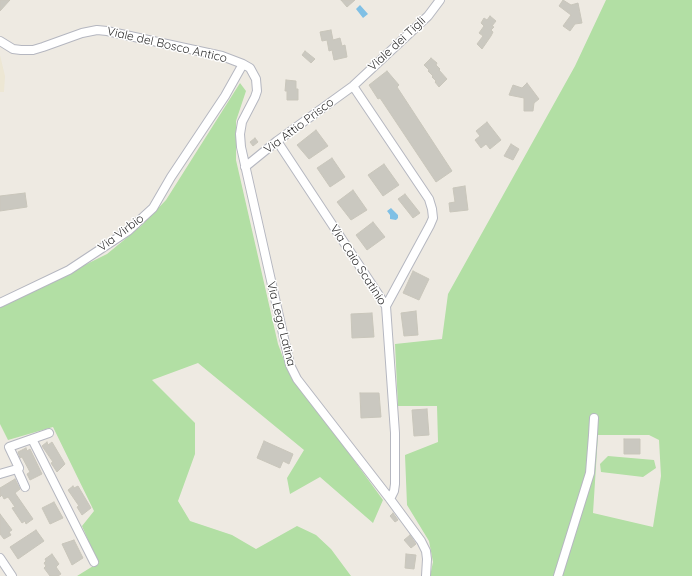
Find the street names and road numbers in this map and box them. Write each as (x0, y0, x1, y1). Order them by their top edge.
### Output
street label: Viale dei Tigli (365, 14, 429, 74)
street label: Viale del Bosco Antico (106, 24, 228, 66)
street label: Via Attio Prisco (261, 95, 337, 157)
street label: Via Virbio (95, 211, 147, 255)
street label: Via Caio Scatinio (327, 222, 389, 308)
street label: Via Lega Latina (264, 280, 298, 368)

